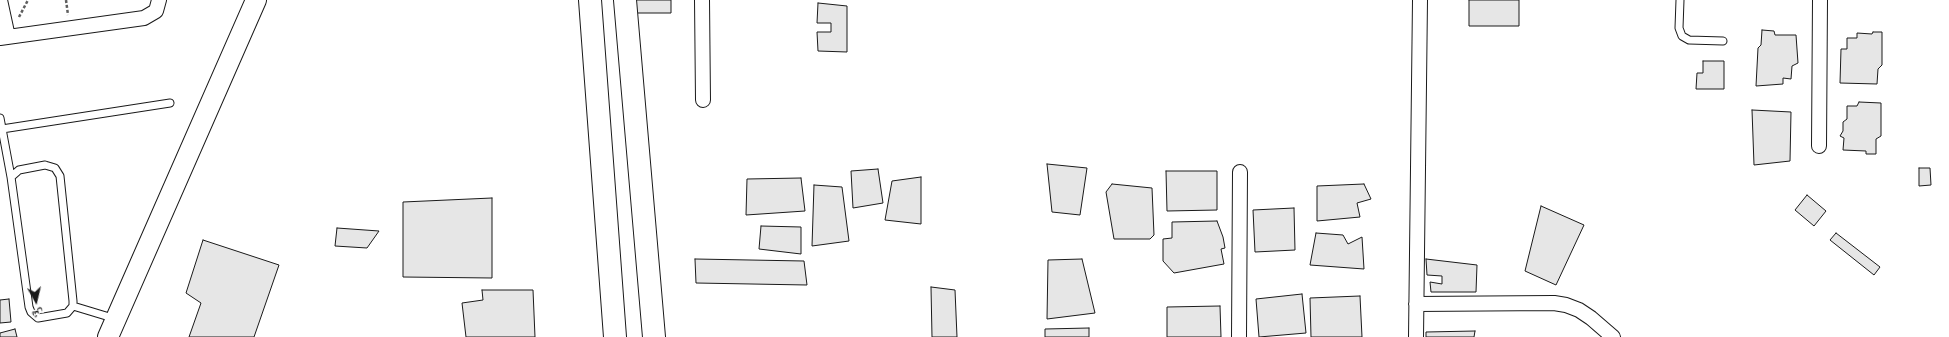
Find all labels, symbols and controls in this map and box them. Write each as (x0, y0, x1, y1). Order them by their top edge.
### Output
north arrow (16, 281, 56, 321)
text: ش (31, 303, 45, 324)

